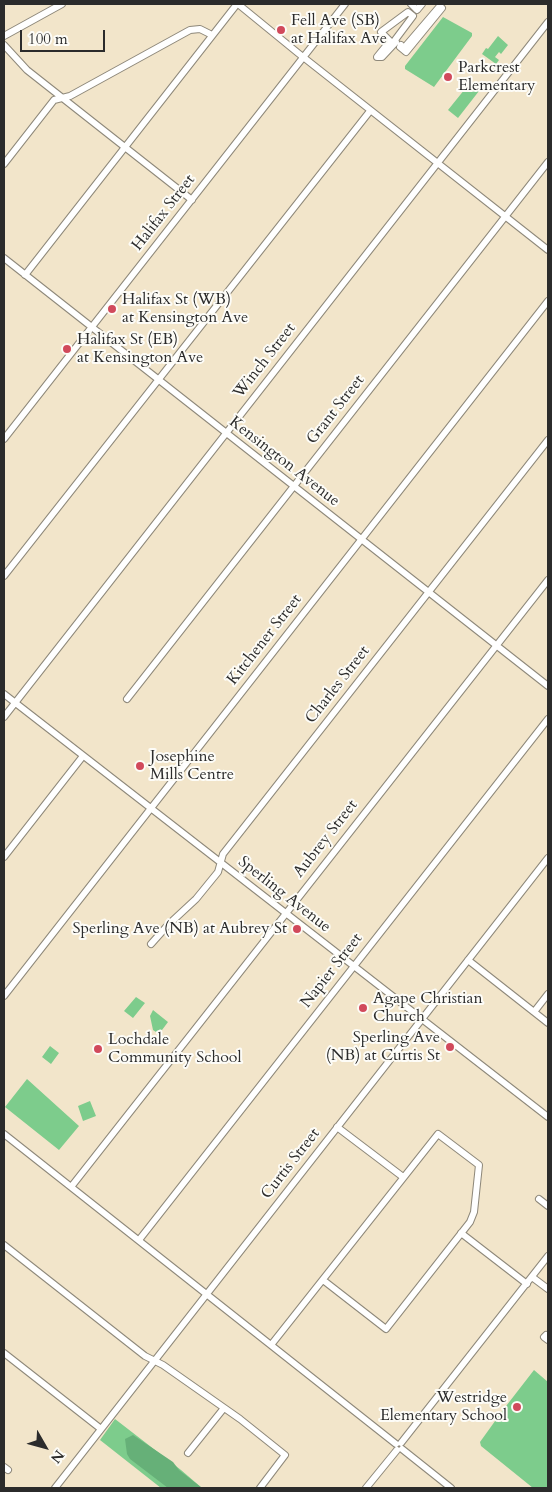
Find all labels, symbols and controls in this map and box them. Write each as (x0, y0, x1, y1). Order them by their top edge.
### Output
place label: Fell Ave (SB) at Halifax Ave (291, 11, 387, 49)
scale bar (22, 20, 108, 52)
marker: Fell Ave (SB) at Halifax Ave (275, 24, 287, 36)
text: 100 m (28, 29, 68, 49)
place label: Parkcrest Elementary (458, 58, 535, 96)
marker: Parkcrest Elementary (442, 71, 454, 83)
street label: Halifax Street (128, 171, 200, 255)
place label: Halifax St (WB) at Kensington Ave (122, 290, 248, 328)
marker: Halifax St (WB) at Kensington Ave (106, 303, 118, 315)
street label: Winch Street (230, 320, 300, 402)
place label: Halifax St (EB) at Kensington Ave (77, 330, 203, 368)
marker: Halifax St (EB) at Kensington Ave (61, 343, 73, 355)
street label: Grant Street (303, 372, 369, 448)
street label: Kensington Avenue (225, 413, 343, 511)
street label: Kitchener Street (224, 591, 306, 689)
street label: Charles Street (302, 642, 374, 728)
place label: Josephine Mills Centre (150, 747, 234, 785)
marker: Josephine Mills Centre (134, 760, 146, 772)
street label: Aubrey Street (290, 796, 362, 882)
street label: Sperling Avenue (234, 853, 334, 937)
place label: Sperling Ave (NB) at Aubrey St (72, 919, 287, 939)
marker: Sperling Ave (NB) at Aubrey St (291, 923, 303, 935)
street label: Napier Street (297, 930, 367, 1012)
place label: Agape Christian Church (373, 989, 483, 1027)
marker: Agape Christian Church (357, 1002, 369, 1014)
place label: Sperling Ave (NB) at Curtis St (326, 1028, 440, 1066)
place label: Lochdale Community School (108, 1030, 242, 1068)
marker: Sperling Ave (NB) at Curtis St (444, 1041, 456, 1053)
marker: Lochdale Community School (92, 1043, 104, 1055)
street label: Curtis Street (257, 1125, 325, 1203)
place label: Westridge Elementary School (380, 1388, 507, 1426)
marker: Westridge Elementary School (511, 1401, 523, 1413)
north arrow (20, 1422, 70, 1472)
text: N (46, 1446, 68, 1467)

